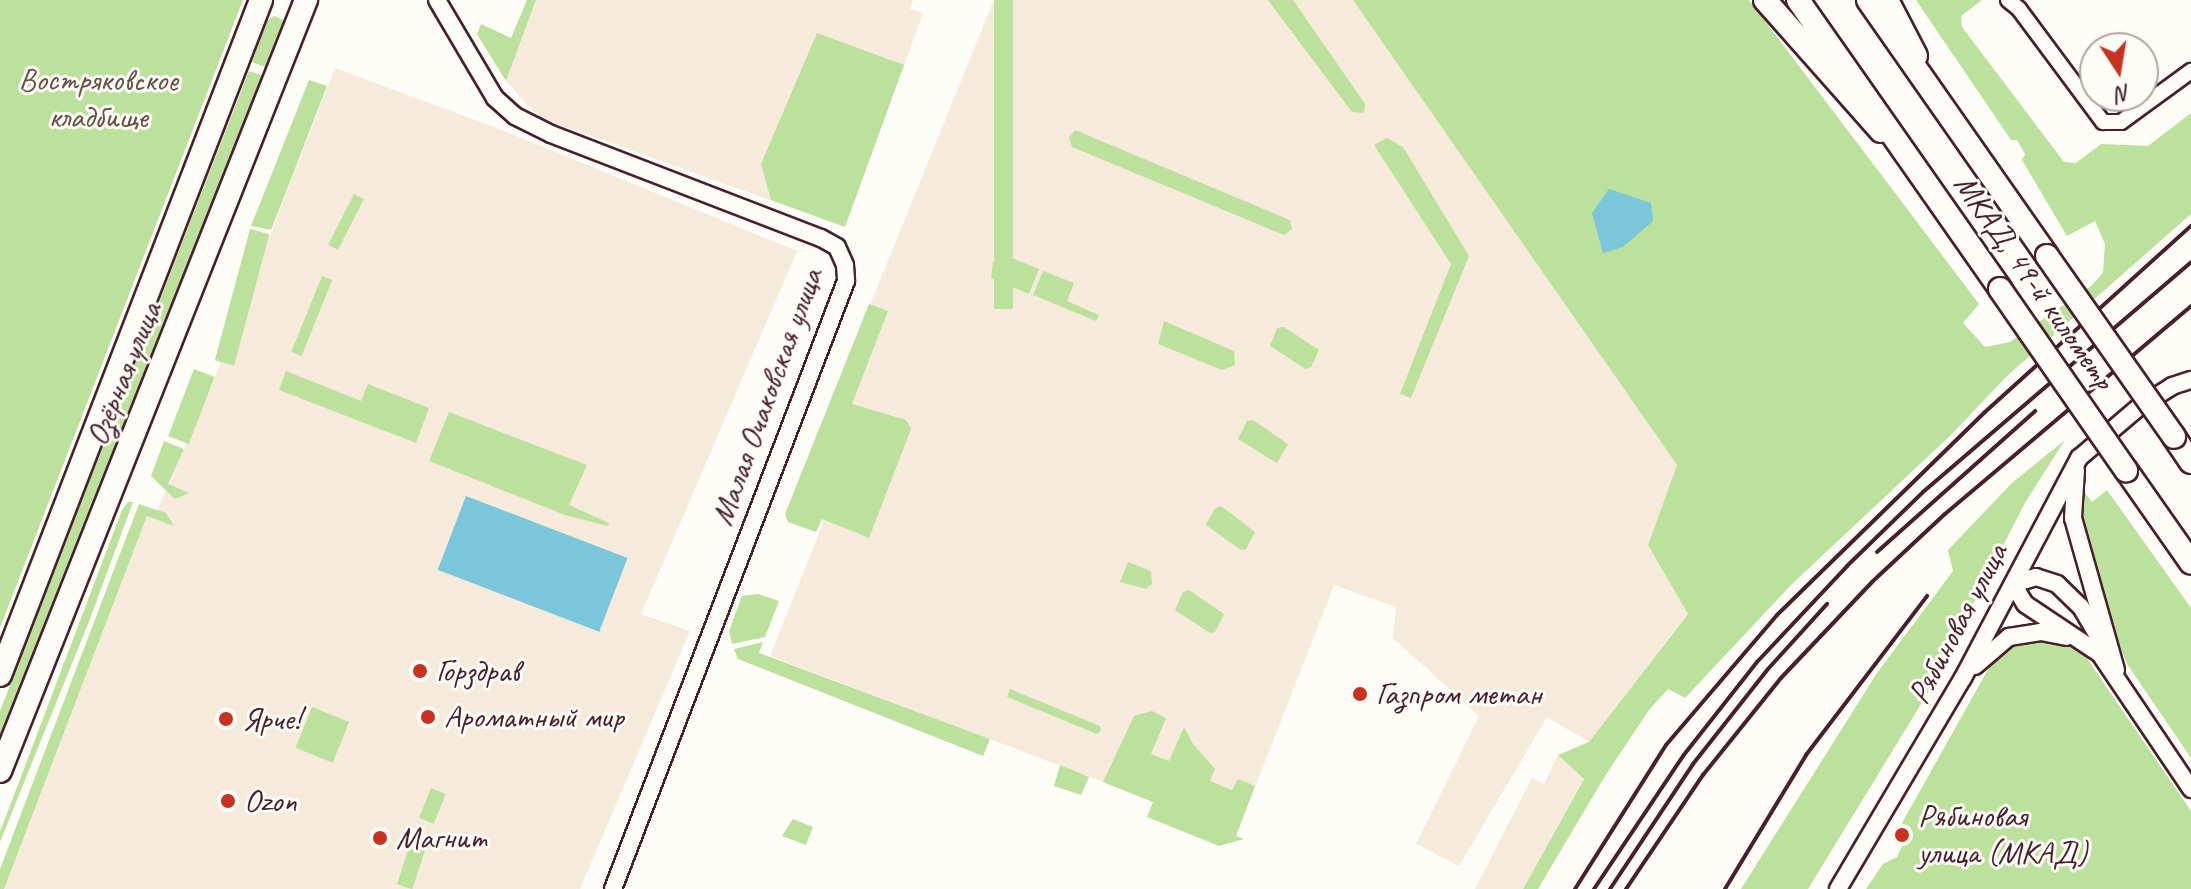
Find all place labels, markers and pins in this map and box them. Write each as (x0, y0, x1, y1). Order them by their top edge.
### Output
place label: Горздрав (436, 652, 519, 690)
marker: Горздрав (411, 662, 429, 680)
place label: Газпром метан (1376, 675, 1540, 713)
marker: Газпром метан (1351, 685, 1369, 703)
place label: Ароматный мир (444, 698, 624, 736)
place label: Ярче! (242, 700, 300, 738)
marker: Ароматный мир (419, 708, 437, 726)
marker: Ярче! (217, 710, 235, 728)
place label: Ozon (244, 782, 297, 820)
marker: Ozon (219, 792, 237, 810)
place label: Рябиновая улица (МКАД) (1918, 798, 2087, 873)
place label: Магнит (396, 819, 487, 857)
marker: Рябиновая улица (МКАД) (1893, 826, 1911, 844)
marker: Магнит (371, 829, 389, 847)

